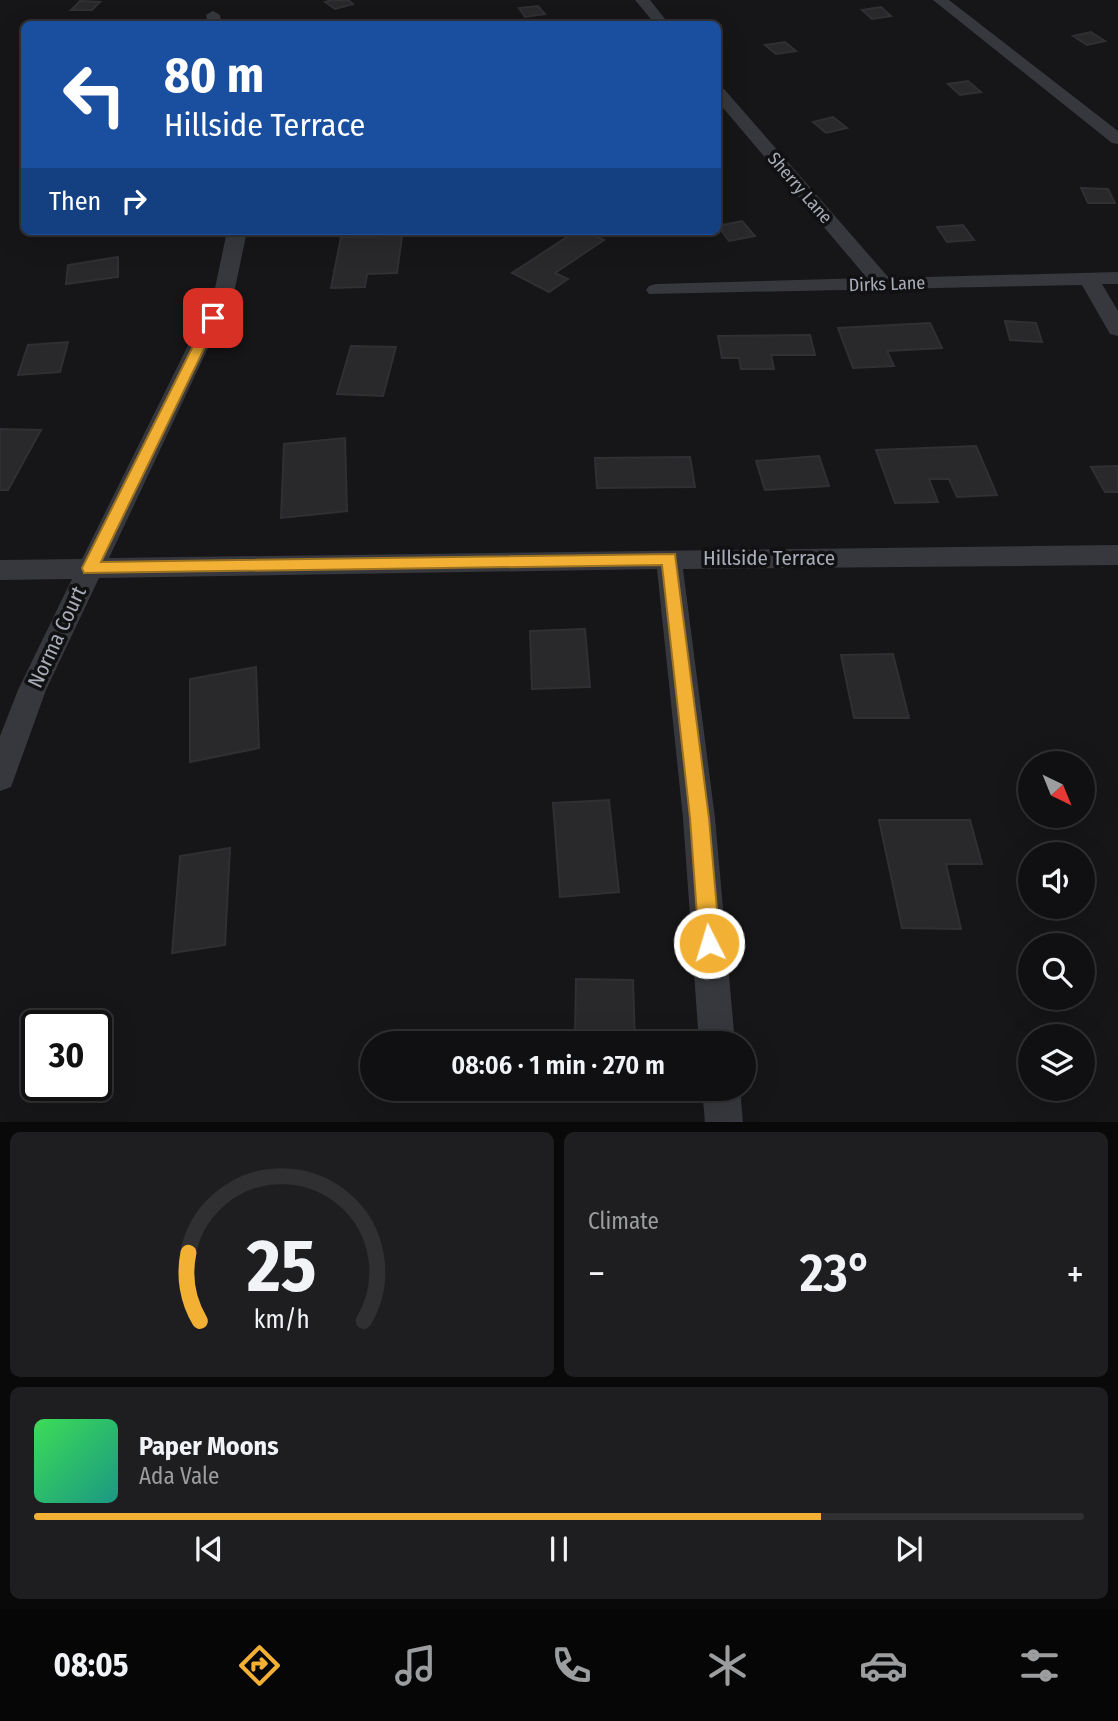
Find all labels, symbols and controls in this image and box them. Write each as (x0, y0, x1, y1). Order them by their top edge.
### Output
text: 80 m (164, 46, 264, 105)
icon: left (49, 49, 140, 140)
text: Hillside Terrace (164, 106, 365, 144)
street label: Sherry Lane (763, 148, 837, 228)
icon: right (115, 182, 153, 220)
text: Then (49, 186, 101, 217)
street label: Dirks Lane (848, 272, 926, 296)
pin (183, 288, 243, 348)
icon: arrive (194, 299, 232, 337)
street label: Hillside Terrace (703, 545, 835, 571)
street label: Norma Court (22, 582, 92, 692)
north arrow (1018, 751, 1096, 828)
map controls (1018, 751, 1095, 1101)
button: sound (1018, 842, 1095, 919)
position arrow (672, 906, 746, 980)
button: search (1018, 933, 1095, 1010)
speed limit sign: 30 (21, 1010, 112, 1101)
button: layers (1018, 1024, 1095, 1101)
text: 08:06 · 1 min · 270 m (451, 1050, 665, 1081)
text: Climate (588, 1207, 659, 1235)
text: 25 (246, 1223, 317, 1310)
text: 23° (800, 1242, 872, 1305)
text: − (588, 1251, 605, 1297)
text: + (1067, 1251, 1084, 1297)
text: km/h (254, 1304, 310, 1334)
text: Paper Moons (139, 1431, 279, 1462)
text: Ada Vale (139, 1462, 219, 1490)
icon: previous (190, 1530, 228, 1568)
icon: pause (540, 1530, 578, 1568)
icon: next (890, 1530, 928, 1568)
icon: directions (235, 1641, 284, 1690)
icon: music (391, 1641, 440, 1690)
icon: phone (547, 1641, 596, 1690)
icon: climate (703, 1641, 752, 1690)
icon: car (859, 1641, 908, 1690)
icon: filters (1015, 1641, 1064, 1690)
text: 08:05 (54, 1646, 128, 1684)

